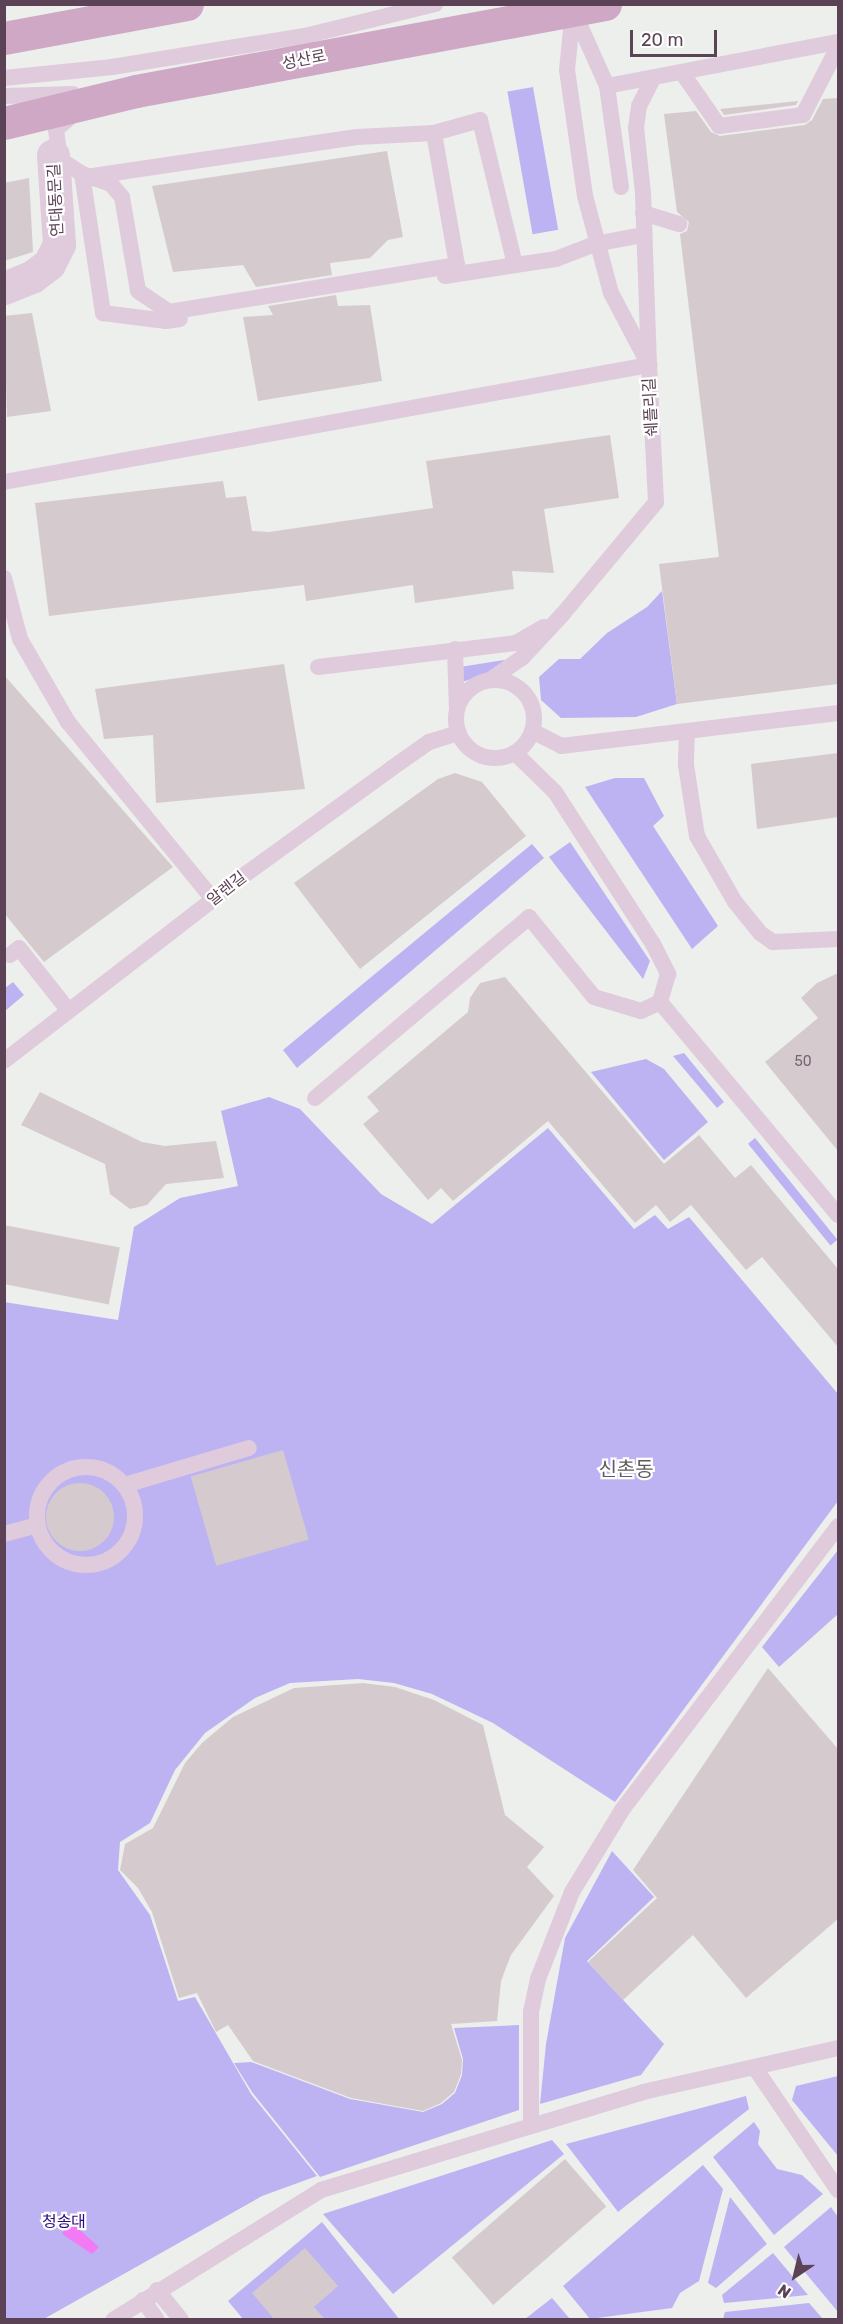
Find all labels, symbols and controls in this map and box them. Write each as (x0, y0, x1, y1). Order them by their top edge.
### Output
scale bar (633, 18, 720, 56)
text: 20 m (641, 29, 683, 51)
street label: 성산로 (280, 46, 328, 74)
street label: 연대동문길 (44, 163, 68, 237)
street label: 쉐플리길 (640, 377, 662, 437)
street label: 알렌길 (204, 868, 250, 910)
house number: 50 (794, 1054, 812, 1070)
district label: 신촌동 (598, 1457, 654, 1481)
park label: 청송대 (42, 2212, 86, 2232)
north arrow (765, 2246, 825, 2306)
text: N (774, 2280, 795, 2302)

